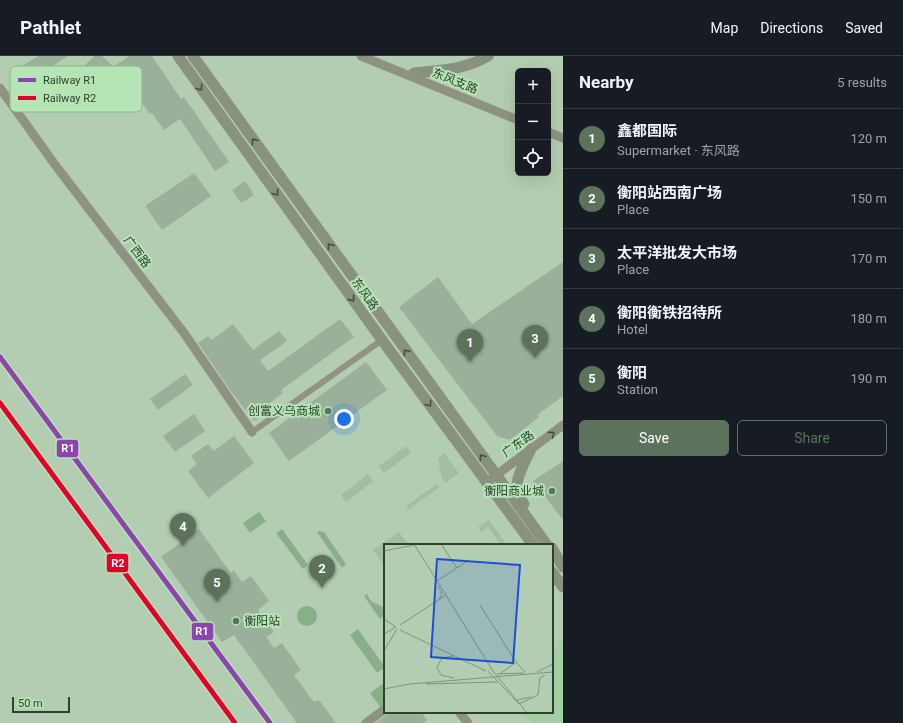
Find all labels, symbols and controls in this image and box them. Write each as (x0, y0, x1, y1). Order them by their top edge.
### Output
text: Pathlet (20, 16, 81, 39)
text: Map (711, 20, 738, 36)
text: Directions (760, 20, 823, 36)
text: Saved (845, 20, 883, 36)
legend (10, 66, 142, 112)
street label: 东风支路 (430, 66, 480, 96)
map controls (515, 68, 551, 176)
button: + (515, 68, 551, 104)
text: Nearby (579, 72, 634, 92)
text: Railway R1 (43, 74, 96, 87)
text: 5 results (837, 75, 887, 90)
one-way arrow (196, 83, 203, 90)
text: Railway R2 (43, 92, 96, 105)
button: − (515, 104, 551, 140)
text: 鑫都国际 (617, 122, 677, 140)
text: 1 (588, 131, 596, 146)
text: 120 m (850, 131, 887, 146)
one-way arrow (251, 138, 259, 145)
button: locate (515, 140, 551, 176)
text: Supermarket · 东风路 (617, 143, 740, 158)
text: 衡阳站西南广场 (617, 184, 722, 202)
one-way arrow (272, 189, 279, 196)
text: 2 (588, 191, 596, 206)
text: 150 m (850, 191, 887, 206)
text: Place (617, 202, 649, 217)
street label: 广西路 (121, 233, 153, 271)
one-way arrow (328, 244, 335, 251)
text: 太平洋批发大市场 (617, 244, 737, 262)
text: 3 (588, 251, 596, 266)
text: 170 m (850, 251, 887, 266)
text: Place (617, 262, 649, 277)
street label: 东风路 (349, 275, 381, 313)
one-way arrow (347, 294, 354, 301)
text: 衡阳衡铁招待所 (617, 304, 722, 322)
text: 4 (588, 311, 596, 326)
text: 180 m (850, 311, 887, 326)
text: Hotel (617, 322, 648, 337)
pin: 3 (522, 325, 548, 358)
pin: 1 (457, 329, 483, 362)
one-way arrow (404, 349, 411, 356)
text: 衡阳 (617, 364, 647, 382)
text: 5 (588, 371, 596, 386)
text: 190 m (850, 371, 887, 386)
text: Station (617, 382, 658, 397)
one-way arrow (424, 399, 431, 406)
place label: 创富义乌商城 (248, 404, 320, 418)
marker: 创富义乌商城 (323, 406, 333, 416)
your location (334, 409, 354, 429)
button: Save (579, 420, 729, 456)
button: Share (737, 420, 887, 456)
street label: 广东路 (499, 428, 537, 460)
one-way arrow (547, 432, 554, 439)
line badge: R1 (56, 439, 79, 458)
text: R1 (61, 442, 75, 455)
one-way arrow (479, 454, 487, 461)
place label: 衡阳商业城 (484, 484, 544, 498)
marker: 衡阳商业城 (547, 486, 557, 496)
pin: 4 (170, 513, 196, 546)
inset map (384, 544, 553, 713)
line badge: R2 (106, 553, 129, 573)
pin: 2 (309, 555, 335, 588)
text: R2 (111, 557, 125, 570)
pin: 5 (204, 569, 230, 602)
place label: 衡阳站 (244, 614, 280, 628)
marker: 衡阳站 (231, 616, 241, 626)
line badge: R1 (191, 622, 214, 641)
text: R1 (195, 625, 209, 638)
scale bar (12, 695, 70, 714)
text: 50 m (18, 697, 43, 710)

